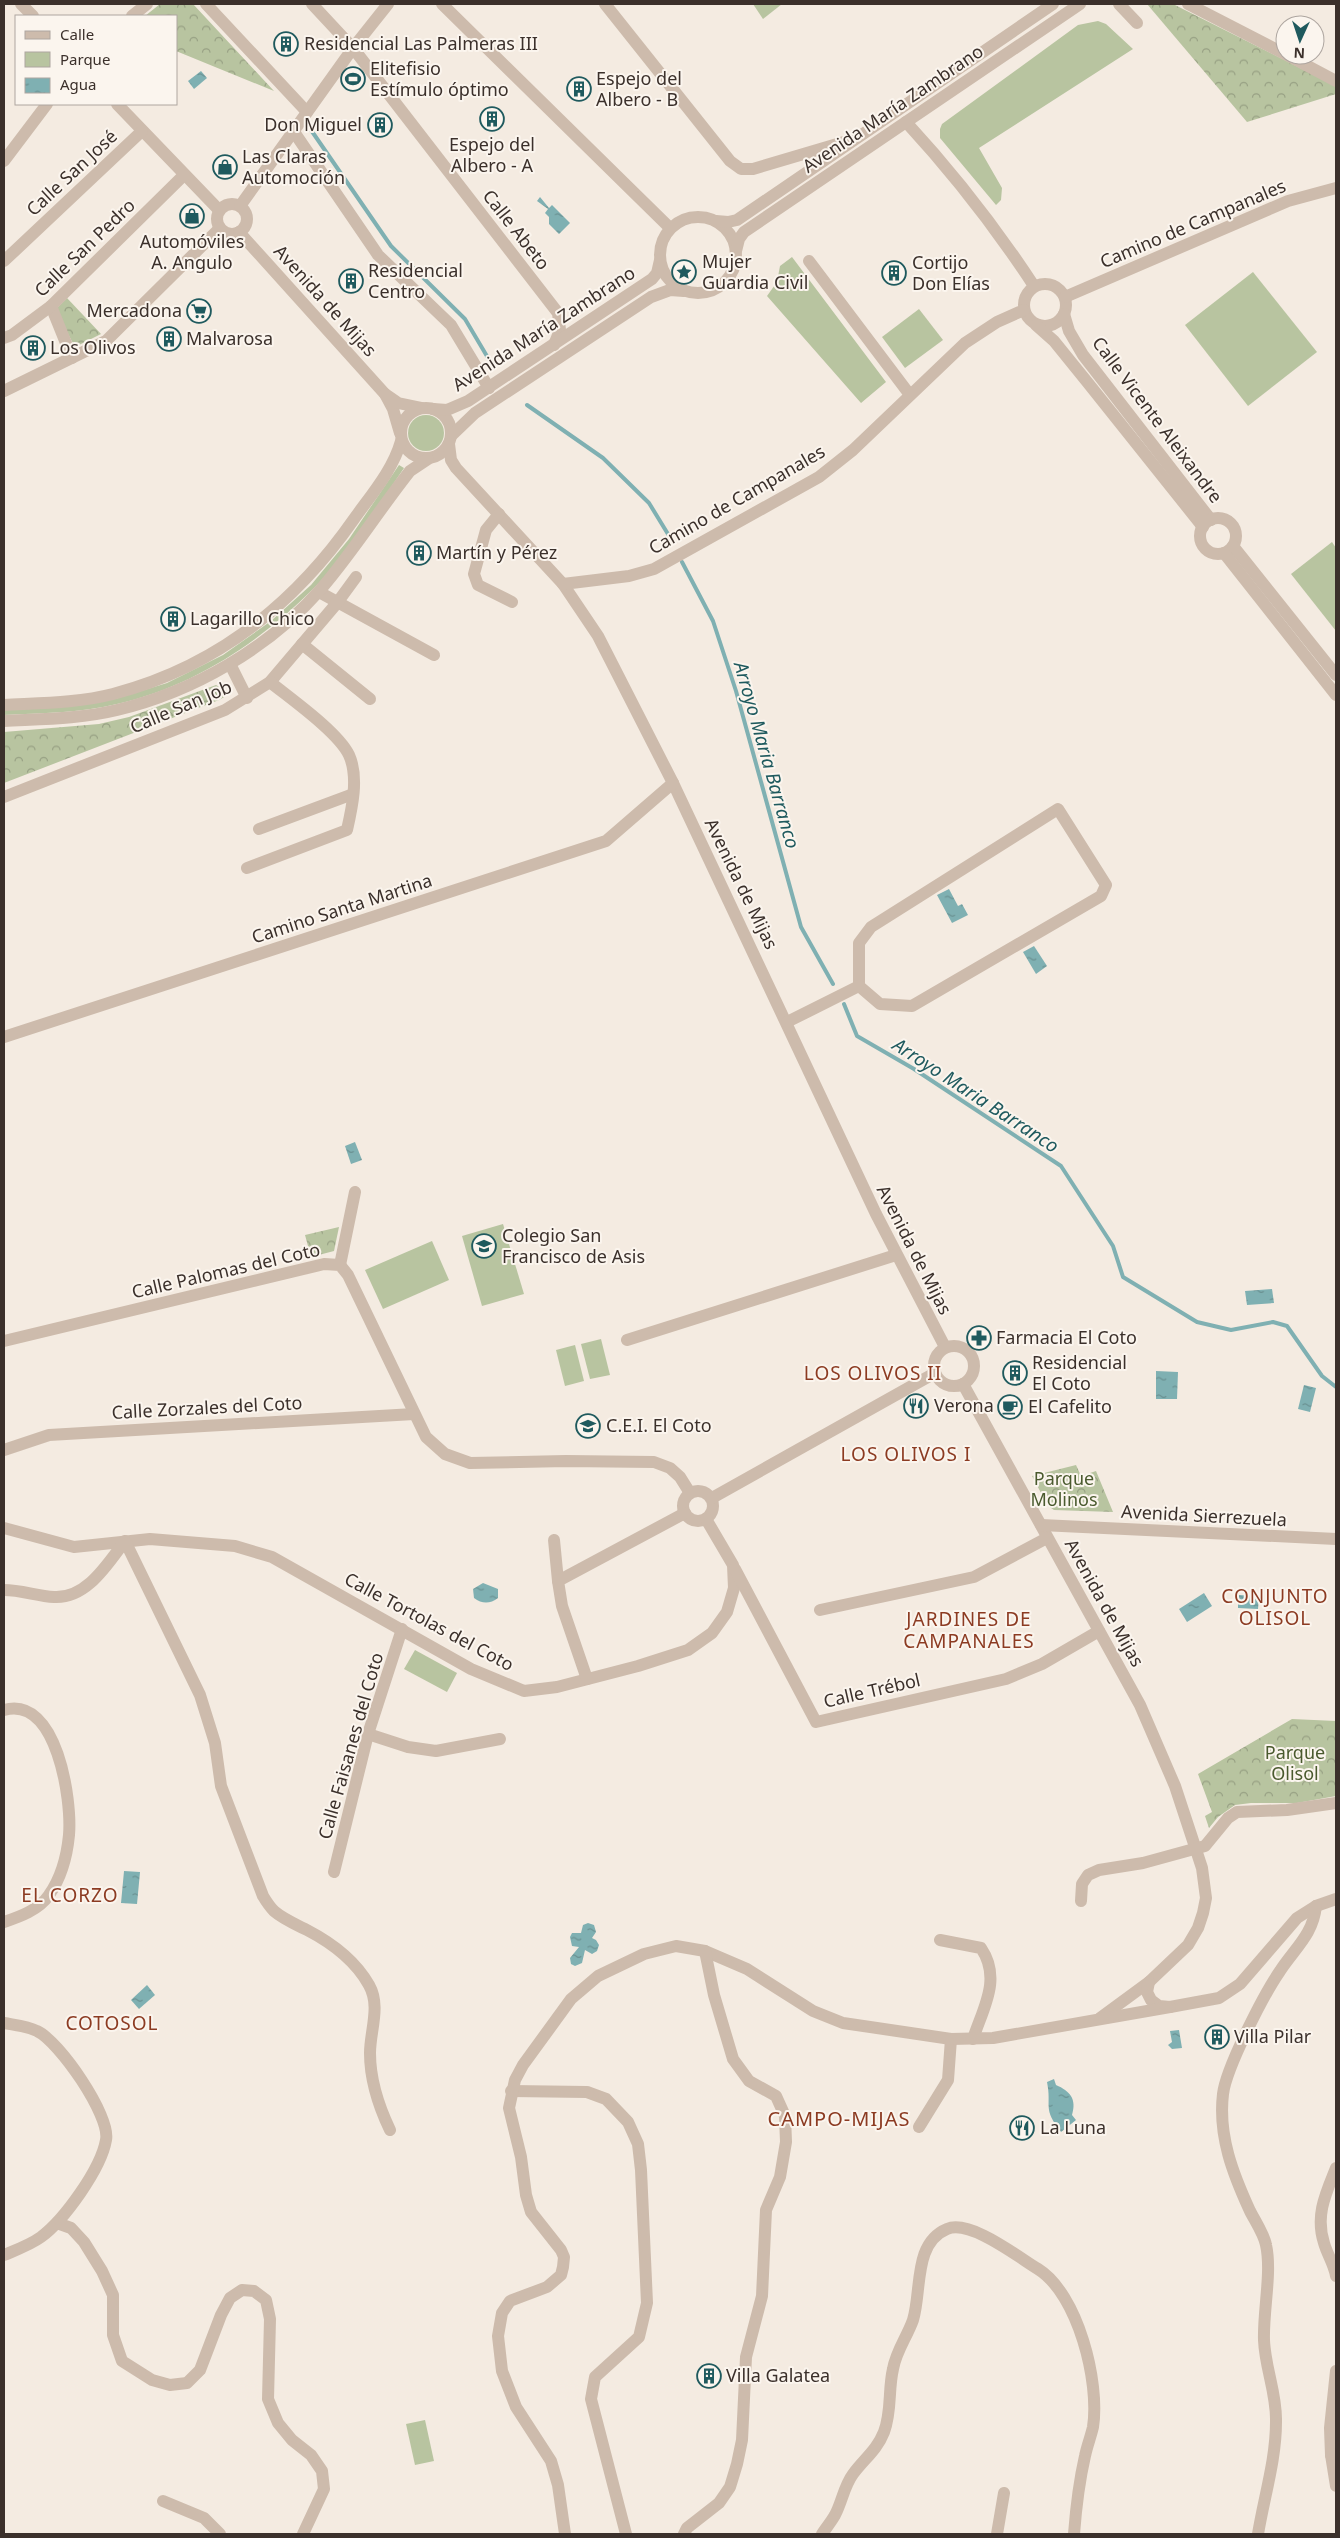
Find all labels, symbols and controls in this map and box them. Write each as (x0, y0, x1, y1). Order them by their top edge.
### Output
legend (15, 15, 178, 105)
north arrow (1275, 15, 1325, 65)
text: Calle (60, 24, 94, 44)
building icon: Residencial Las Palmeras III (273, 31, 299, 57)
place label: Residencial Las Palmeras III (304, 31, 538, 55)
street label: Avenida María Zambrano (797, 39, 988, 178)
text: N (1293, 44, 1305, 63)
text: Parque (60, 49, 110, 69)
place label: Elitefisio Estímulo óptimo (370, 56, 509, 101)
sports icon: Elitefisio Estímulo óptimo (340, 66, 366, 92)
place label: Espejo del Albero - B (596, 66, 682, 111)
text: Agua (60, 74, 97, 94)
building icon: Espejo del Albero - B (566, 76, 592, 102)
building icon: Espejo del Albero - A (479, 106, 505, 132)
place label: Don Miguel (264, 112, 362, 136)
building icon: Don Miguel (367, 112, 393, 138)
street label: Calle San José (21, 124, 122, 221)
place label: Espejo del Albero - A (449, 132, 535, 177)
place label: Las Claras Automoción (242, 144, 345, 189)
shop icon: Las Claras Automoción (212, 154, 238, 180)
street label: Camino de Campanales (1096, 173, 1289, 273)
street label: Calle Abeto (478, 184, 556, 274)
street label: Calle San Pedro (29, 193, 140, 302)
shop icon: Automóviles A. Angulo (179, 203, 205, 229)
place label: Automóviles A. Angulo (140, 229, 244, 274)
street label: Avenida de Mijas (269, 239, 382, 361)
place label: Mujer Guardia Civil (702, 249, 808, 294)
place label: Cortijo Don Elías (912, 250, 990, 295)
place label: Residencial Centro (368, 258, 463, 303)
place icon: Mujer Guardia Civil (671, 259, 697, 285)
street label: Avenida María Zambrano (448, 260, 639, 396)
building icon: Cortijo Don Elías (881, 260, 907, 286)
building icon: Residencial Centro (338, 268, 364, 294)
place label: Mercadona (87, 298, 182, 322)
supermarket icon: Mercadona (186, 298, 212, 324)
building icon: Malvarosa (156, 326, 182, 352)
place label: Malvarosa (186, 326, 273, 350)
street label: Calle Vicente Aleixandre (1087, 331, 1228, 507)
building icon: Los Olivos (20, 335, 46, 361)
place label: Los Olivos (50, 335, 136, 359)
street label: Camino de Campanales (644, 439, 829, 559)
building icon: Martín y Pérez (406, 540, 432, 566)
place label: Martín y Pérez (436, 540, 557, 564)
building icon: Lagarillo Chico (160, 606, 186, 632)
place label: Lagarillo Chico (190, 606, 314, 630)
water label: Arroyo Maria Barranco (727, 657, 806, 851)
street label: Calle San Job (126, 674, 235, 738)
street label: Avenida de Mijas (700, 814, 784, 953)
street label: Camino Santa Martina (248, 868, 435, 949)
water label: Arroyo Maria Barranco (886, 1030, 1064, 1159)
street label: Avenida de Mijas (872, 1181, 958, 1319)
place label: Colegio San Francisco de Asis (502, 1223, 645, 1268)
school or university icon: Colegio San Francisco de Asis (471, 1233, 497, 1259)
street label: Calle Palomas del Coto (129, 1237, 322, 1303)
pharmacy icon: Farmacia El Coto (966, 1325, 992, 1351)
place label: Farmacia El Coto (996, 1325, 1137, 1349)
place label: Residencial El Coto (1032, 1350, 1127, 1395)
district label: LOS OLIVOS II (804, 1360, 942, 1386)
building icon: Residencial El Coto (1002, 1360, 1028, 1386)
street label: Calle Zorzales del Coto (111, 1390, 303, 1424)
restaurant icon: Verona (903, 1393, 929, 1419)
place label: Verona (934, 1393, 994, 1417)
cafe icon: El Cafelito (997, 1394, 1023, 1420)
place label: El Cafelito (1028, 1394, 1112, 1418)
school or university icon: C.E.I. El Coto (575, 1413, 601, 1439)
place label: C.E.I. El Coto (606, 1413, 712, 1437)
district label: LOS OLIVOS I (841, 1441, 971, 1467)
park label: Parque Molinos (1030, 1466, 1098, 1511)
street label: Avenida Sierrezuela (1121, 1499, 1288, 1531)
street label: Avenida de Mijas (1060, 1534, 1150, 1671)
street label: Calle Tortolas del Coto (341, 1566, 518, 1676)
district label: CONJUNTO OLISOL (1221, 1583, 1329, 1631)
district label: JARDINES DE CAMPANALES (903, 1606, 1035, 1654)
street label: Calle Faisanes del Coto (312, 1650, 388, 1842)
street label: Calle Trébol (821, 1667, 922, 1713)
park label: Parque Olisol (1265, 1740, 1325, 1785)
district label: EL CORZO (21, 1882, 119, 1908)
district label: COTOSOL (65, 2010, 159, 2036)
building icon: Villa Pilar (1204, 2024, 1230, 2050)
place label: Villa Pilar (1234, 2024, 1312, 2048)
district label: CAMPO-MIJAS (768, 2105, 910, 2132)
restaurant icon: La Luna (1009, 2115, 1035, 2141)
place label: La Luna (1040, 2115, 1106, 2139)
building icon: Villa Galatea (696, 2363, 722, 2389)
place label: Villa Galatea (726, 2363, 830, 2387)

